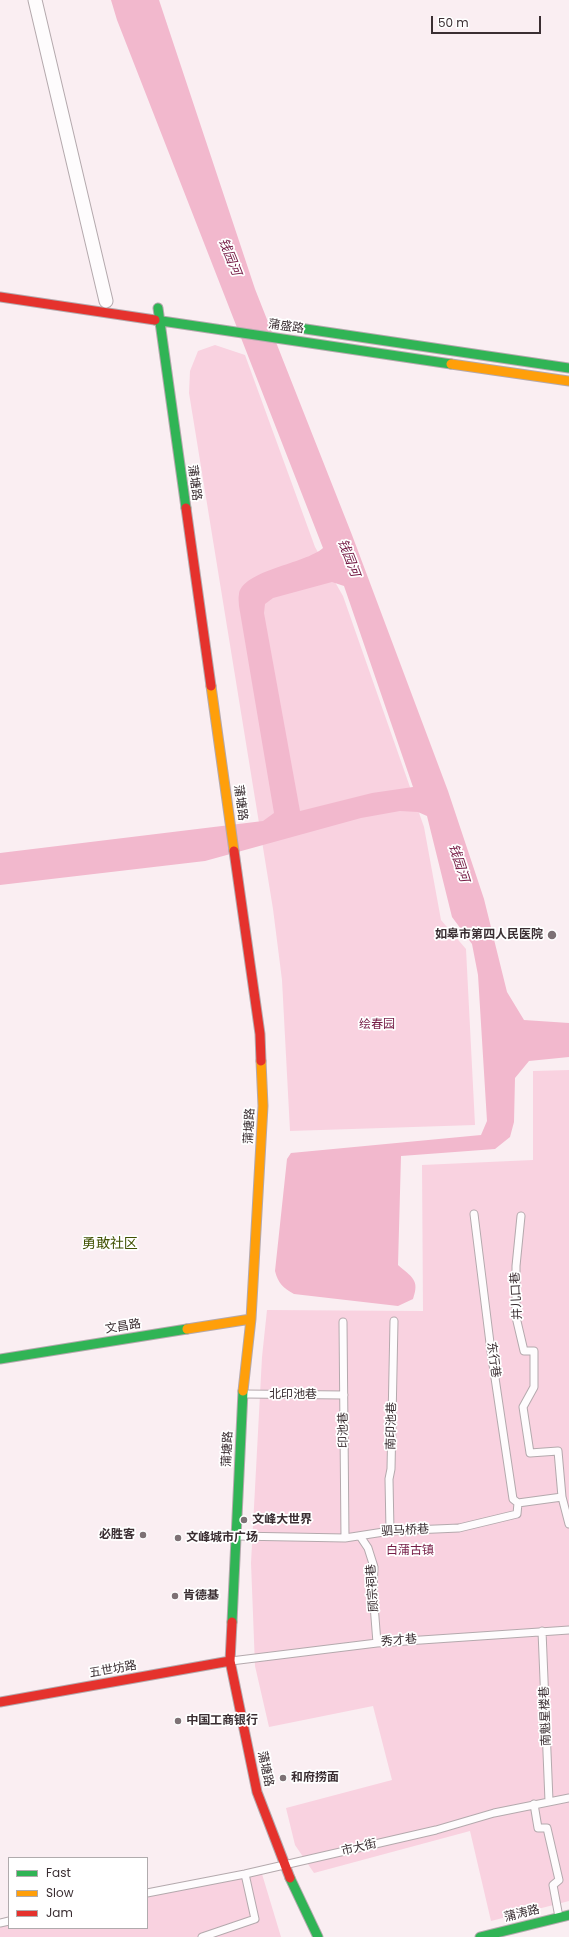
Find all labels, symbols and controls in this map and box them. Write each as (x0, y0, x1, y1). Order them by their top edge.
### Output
scale bar (433, 8, 543, 34)
text: 50 m (438, 14, 469, 31)
water label: 钱园河 (214, 236, 244, 278)
street label: 蒲盛路 (267, 317, 305, 337)
street label: 蒲塘路 (184, 464, 204, 502)
water label: 钱园河 (334, 537, 362, 579)
street label: 蒲塘路 (230, 784, 250, 822)
water label: 钱园河 (445, 842, 471, 884)
place label: 如皋市第四人民医院 (435, 928, 543, 942)
marker: 如皋市第四人民医院 (546, 929, 558, 941)
park label: 绘春园 (359, 1018, 395, 1032)
street label: 蒲塘路 (242, 1108, 258, 1144)
district label: 勇敢社区 (82, 1236, 138, 1252)
street label: 井儿口巷 (509, 1272, 525, 1320)
street label: 文昌路 (104, 1317, 142, 1337)
street label: 东行巷 (483, 1341, 503, 1379)
street label: 北印池巷 (269, 1388, 317, 1402)
street label: 南印池巷 (384, 1402, 400, 1450)
street label: 印池巷 (336, 1412, 352, 1448)
street label: 蒲塘路 (220, 1431, 236, 1467)
place label: 文峰大世界 (252, 1513, 312, 1527)
marker: 文峰大世界 (239, 1515, 249, 1525)
street label: 驷马桥巷 (381, 1523, 429, 1539)
place label: 必胜客 (99, 1528, 135, 1542)
marker: 必胜客 (138, 1530, 148, 1540)
place label: 文峰城市广场 (186, 1531, 258, 1545)
marker: 文峰城市广场 (173, 1533, 183, 1543)
park label: 白蒲古镇 (386, 1544, 434, 1558)
street label: 顾宗祠巷 (364, 1564, 382, 1612)
place label: 肯德基 (183, 1589, 219, 1603)
marker: 肯德基 (170, 1591, 180, 1601)
street label: 秀才巷 (380, 1632, 418, 1650)
street label: 五世坊路 (88, 1659, 138, 1681)
street label: 南魁星楼巷 (538, 1686, 554, 1746)
place label: 中国工商银行 (186, 1714, 258, 1728)
marker: 中国工商银行 (173, 1716, 183, 1726)
street label: 蒲塘路 (254, 1750, 276, 1788)
place label: 和府捞面 (291, 1771, 339, 1785)
marker: 和府捞面 (278, 1773, 288, 1783)
street label: 市大街 (340, 1837, 378, 1859)
legend (8, 1857, 148, 1929)
text: Fast (46, 1864, 71, 1881)
text: Slow (46, 1884, 74, 1901)
street label: 蒲涛路 (503, 1903, 541, 1925)
text: Jam (46, 1904, 73, 1921)

